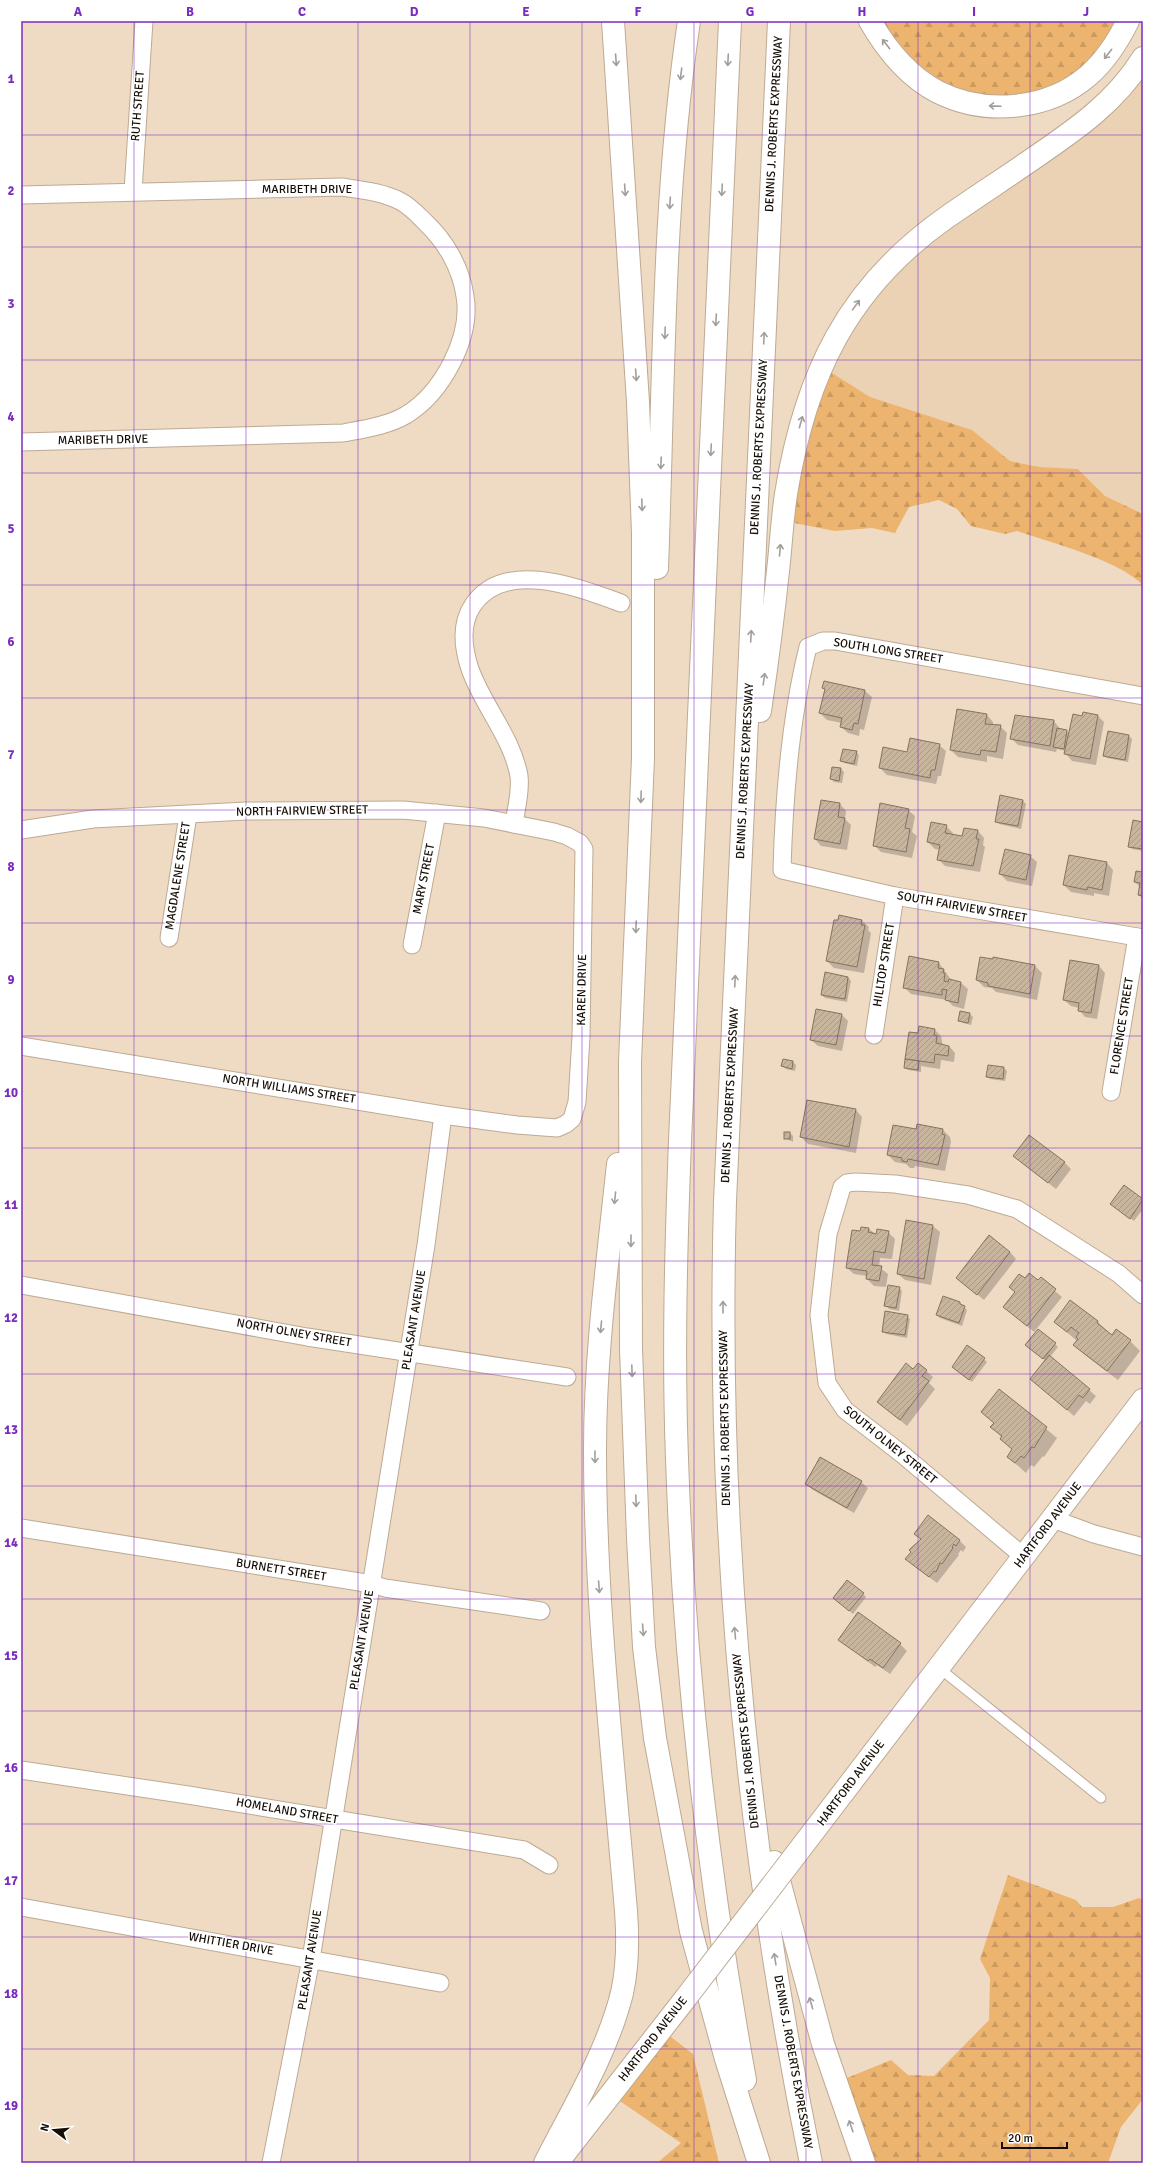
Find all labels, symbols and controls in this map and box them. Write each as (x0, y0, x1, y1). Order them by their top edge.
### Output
text: A (74, 4, 83, 20)
text: B (186, 4, 194, 20)
text: C (298, 4, 306, 20)
text: D (410, 4, 419, 20)
text: E (522, 4, 530, 20)
text: F (635, 4, 642, 20)
text: G (746, 4, 754, 20)
text: H (858, 4, 866, 20)
text: I (972, 4, 976, 20)
text: J (1083, 4, 1089, 20)
street label: DENNIS J. ROBERTS EXPRESSWAY (762, 36, 786, 212)
one-way arrow (881, 39, 890, 50)
one-way arrow (1104, 49, 1112, 60)
one-way arrow (612, 53, 619, 66)
one-way arrow (724, 53, 732, 66)
one-way arrow (678, 67, 685, 80)
street label: RUTH STREET (128, 70, 148, 142)
text: 1 (7, 71, 15, 87)
one-way arrow (989, 102, 1002, 110)
street label: MARIBETH DRIVE (262, 182, 353, 197)
text: 2 (7, 183, 15, 199)
one-way arrow (621, 183, 628, 196)
one-way arrow (718, 183, 726, 196)
one-way arrow (667, 196, 674, 209)
text: 3 (7, 296, 15, 312)
one-way arrow (852, 300, 860, 311)
one-way arrow (713, 313, 720, 326)
one-way arrow (661, 326, 669, 339)
one-way arrow (760, 332, 768, 345)
street label: DENNIS J. ROBERTS EXPRESSWAY (747, 359, 771, 535)
one-way arrow (633, 368, 640, 381)
text: 4 (7, 409, 15, 425)
one-way arrow (798, 416, 805, 429)
street label: MARIBETH DRIVE (58, 432, 149, 448)
one-way arrow (707, 443, 714, 456)
one-way arrow (657, 456, 665, 469)
one-way arrow (638, 498, 646, 511)
text: 5 (7, 521, 15, 537)
one-way arrow (777, 544, 784, 557)
one-way arrow (747, 630, 755, 643)
text: 6 (7, 634, 15, 650)
street label: SOUTH LONG STREET (832, 635, 944, 667)
one-way arrow (761, 673, 768, 686)
street label: DENNIS J. ROBERTS EXPRESSWAY (733, 683, 757, 859)
text: 7 (7, 747, 15, 763)
one-way arrow (637, 790, 645, 803)
street label: NORTH FAIRVIEW STREET (236, 802, 368, 820)
street label: MAGDALENE STREET (162, 821, 194, 931)
street label: MARY STREET (410, 842, 438, 916)
text: 8 (7, 859, 15, 875)
street label: SOUTH FAIRVIEW STREET (896, 888, 1028, 926)
one-way arrow (632, 920, 639, 933)
street label: HILLTOP STREET (870, 922, 898, 1008)
street label: KAREN DRIVE (574, 954, 590, 1026)
text: 9 (7, 972, 15, 988)
one-way arrow (732, 975, 739, 988)
street label: FLORENCE STREET (1107, 976, 1137, 1076)
street label: DENNIS J. ROBERTS EXPRESSWAY (718, 1007, 742, 1183)
street label: NORTH WILLIAMS STREET (221, 1071, 357, 1107)
text: 10 (4, 1085, 18, 1101)
one-way arrow (611, 1191, 618, 1204)
text: 11 (4, 1197, 18, 1213)
one-way arrow (627, 1234, 635, 1247)
street label: PLEASANT AVENUE (399, 1269, 429, 1371)
one-way arrow (719, 1301, 727, 1314)
text: 12 (4, 1310, 18, 1326)
street label: NORTH OLNEY STREET (235, 1316, 353, 1351)
one-way arrow (598, 1320, 605, 1333)
street label: DENNIS J. ROBERTS EXPRESSWAY (716, 1330, 734, 1506)
one-way arrow (628, 1364, 636, 1377)
street label: SOUTH OLNEY STREET (840, 1403, 940, 1487)
text: 13 (4, 1422, 18, 1438)
one-way arrow (591, 1450, 599, 1463)
street label: HARTFORD AVENUE (1011, 1479, 1085, 1571)
one-way arrow (633, 1494, 640, 1507)
text: 14 (4, 1535, 18, 1551)
street label: BURNETT STREET (235, 1555, 327, 1585)
one-way arrow (596, 1580, 603, 1593)
street label: PLEASANT AVENUE (347, 1589, 377, 1691)
one-way arrow (639, 1623, 646, 1636)
one-way arrow (731, 1627, 739, 1640)
text: 15 (4, 1648, 18, 1664)
street label: DENNIS J. ROBERTS EXPRESSWAY (729, 1653, 763, 1829)
street label: HARTFORD AVENUE (814, 1737, 888, 1829)
text: 16 (4, 1760, 18, 1776)
street label: HOMELAND STREET (235, 1795, 339, 1827)
text: 17 (4, 1873, 18, 1889)
street label: PLEASANT AVENUE (295, 1909, 325, 2011)
street label: WHITTIER DRIVE (187, 1929, 275, 1959)
one-way arrow (771, 1953, 779, 1966)
street label: DENNIS J. ROBERTS EXPRESSWAY (770, 1974, 816, 2150)
text: 18 (4, 1986, 18, 2002)
street label: HARTFORD AVENUE (615, 1993, 691, 2084)
one-way arrow (806, 1997, 814, 2010)
text: 19 (4, 2098, 18, 2114)
north arrow (34, 2110, 74, 2150)
one-way arrow (846, 2121, 854, 2133)
text: N (38, 2122, 52, 2133)
scale bar (1002, 2124, 1067, 2150)
text: 20 m (1008, 2131, 1033, 2146)

